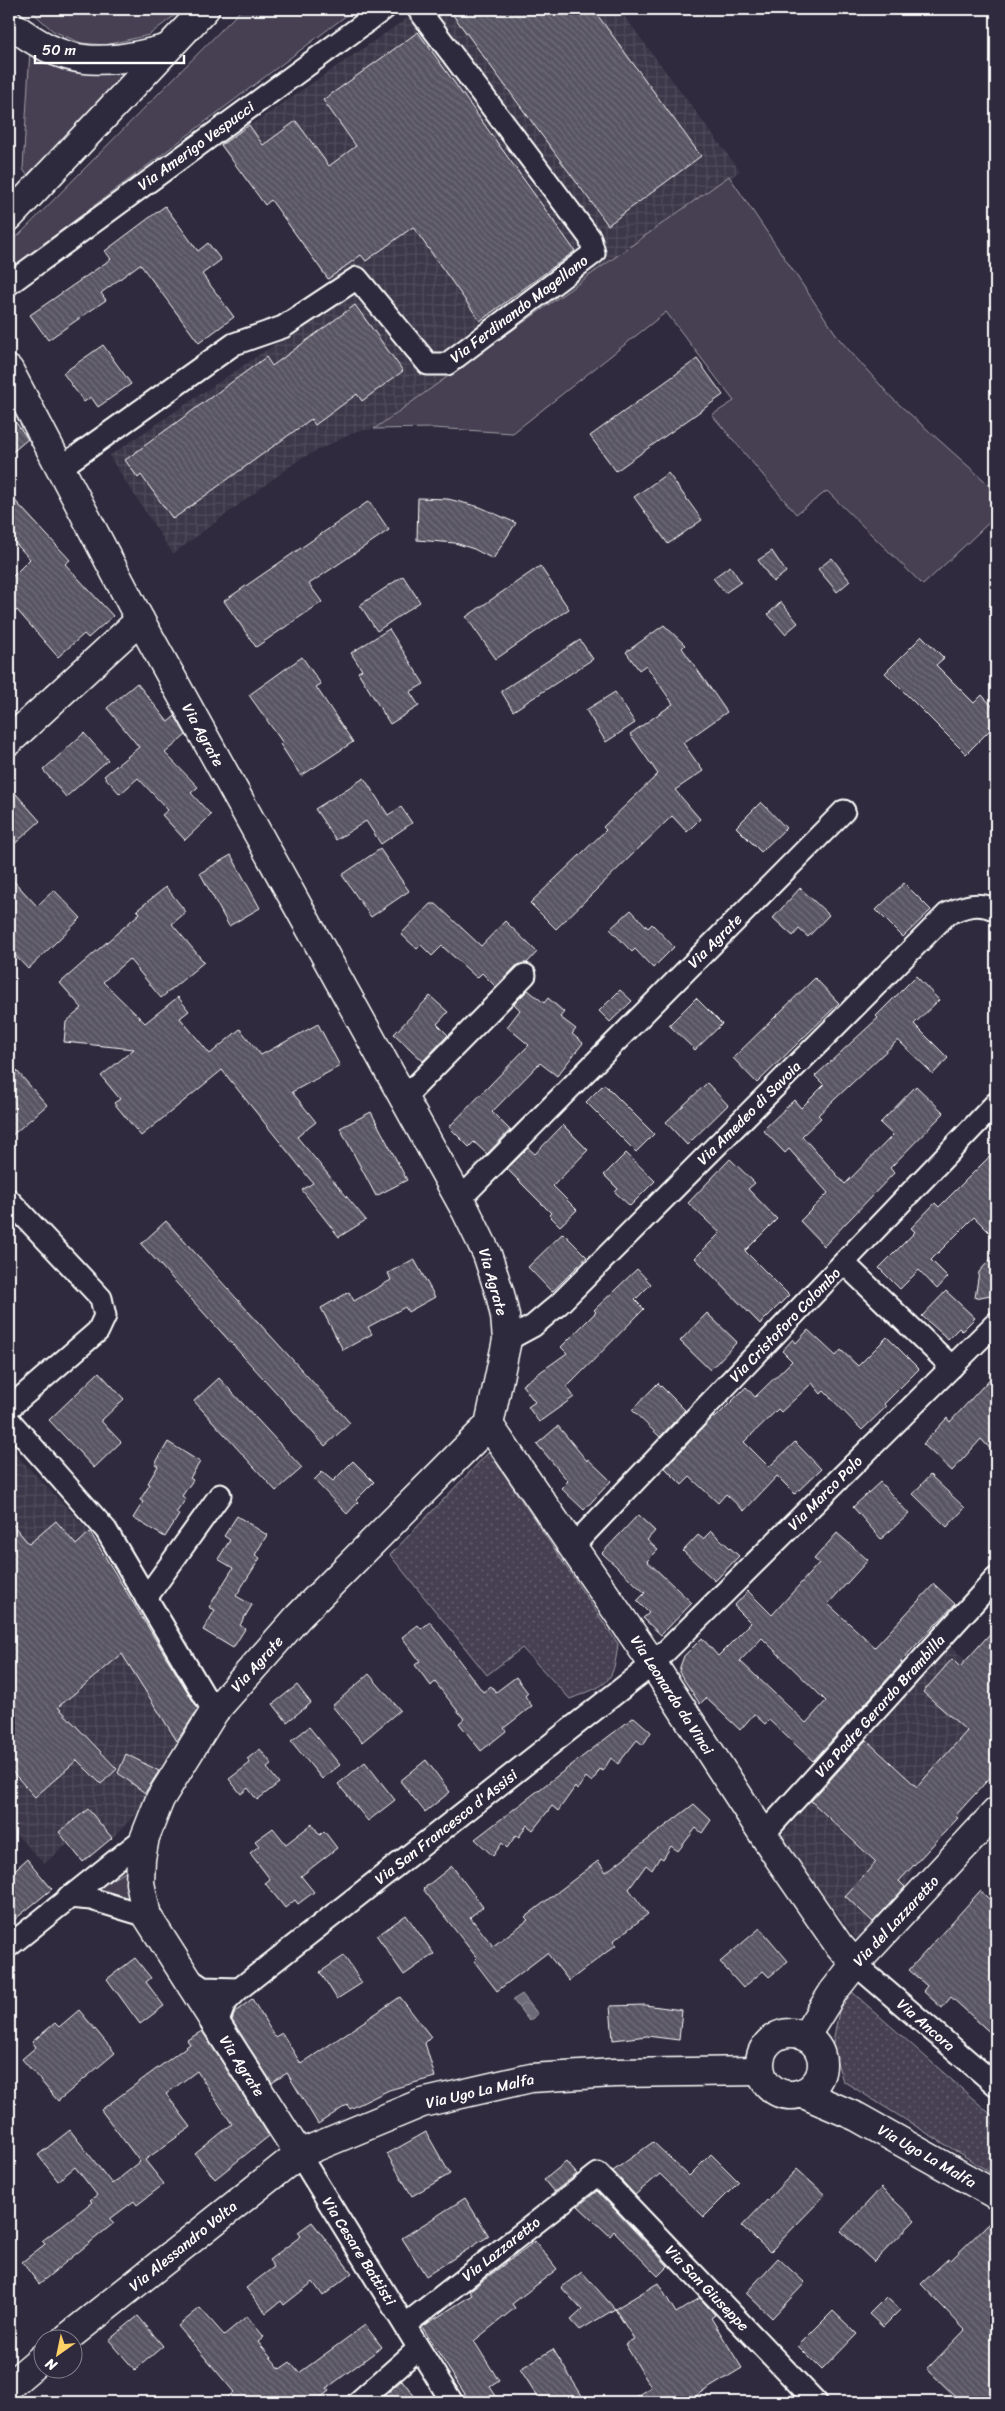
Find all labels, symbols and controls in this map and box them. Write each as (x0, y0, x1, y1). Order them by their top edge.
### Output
scale bar (35, 32, 184, 64)
text: 50 m (42, 37, 77, 63)
street label: Via Amerigo Vespucci (132, 94, 261, 197)
street label: Via Ferdinando Magellano (444, 248, 594, 370)
street label: Via Agrate (175, 698, 231, 772)
street label: Via Agrate (681, 907, 749, 975)
street label: Via Amedeo di Savoia (691, 1054, 808, 1171)
street label: Via Agrate (471, 1245, 515, 1319)
street label: Via Cristoforo Colombo (723, 1261, 848, 1389)
street label: Via Marco Polo (781, 1449, 869, 1537)
street label: Via Padre Gerardo Brambilla (808, 1628, 952, 1784)
street label: Via Agrate (224, 1629, 290, 1698)
street label: Via Leonardo da Vinci (623, 1630, 721, 1761)
street label: Via San Francesco d'Assisi (369, 1762, 524, 1891)
street label: Via del Lazzaretto (846, 1869, 946, 1973)
street label: Via Ancora (891, 1992, 962, 2058)
street label: Via Agrate (212, 2030, 272, 2102)
street label: Via Ugo La Malfa (423, 2066, 537, 2116)
street label: Via Ugo La Malfa (873, 2117, 982, 2195)
street label: Via Cesare Battisti (315, 2191, 403, 2311)
street label: Via Alessandro Volta (123, 2194, 243, 2298)
street label: Via Lazzaretto (456, 2209, 547, 2288)
street label: Via San Giuseppe (659, 2238, 756, 2338)
north arrow (32, 2328, 82, 2378)
text: N (40, 2351, 63, 2378)

